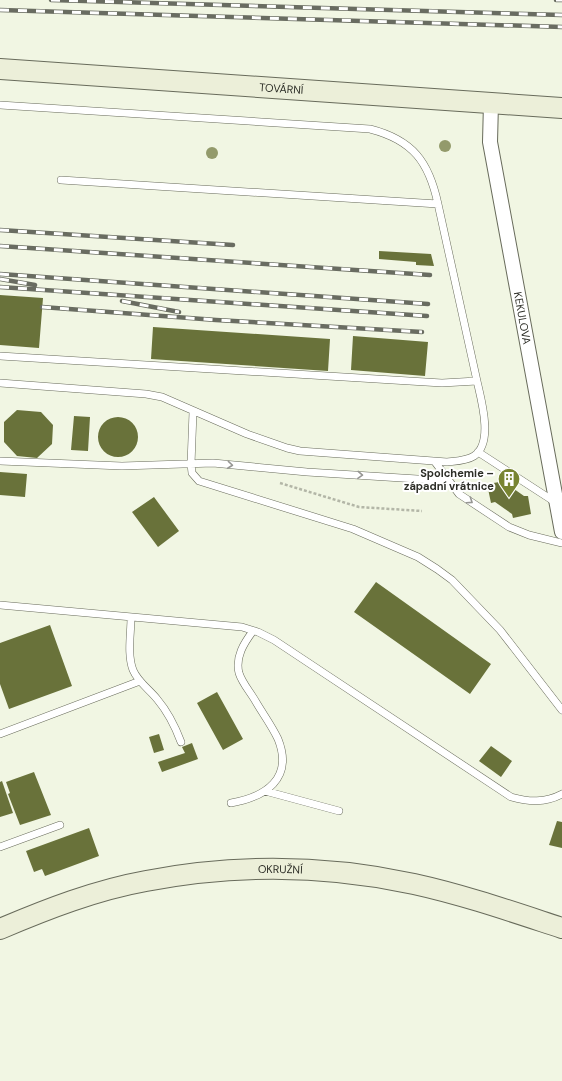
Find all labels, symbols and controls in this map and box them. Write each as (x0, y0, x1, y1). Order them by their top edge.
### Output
street label: TOVÁRNÍ (259, 80, 304, 97)
street label: KEKULOVA (511, 291, 534, 345)
one-way arrow (227, 460, 233, 469)
place label: Spolchemie – západní vrátnice (404, 466, 494, 493)
building icon: Spolchemie – západní vrátnice (496, 466, 522, 499)
one-way arrow (357, 471, 363, 480)
one-way arrow (466, 496, 473, 504)
street label: OKRUŽNÍ (258, 862, 303, 877)

